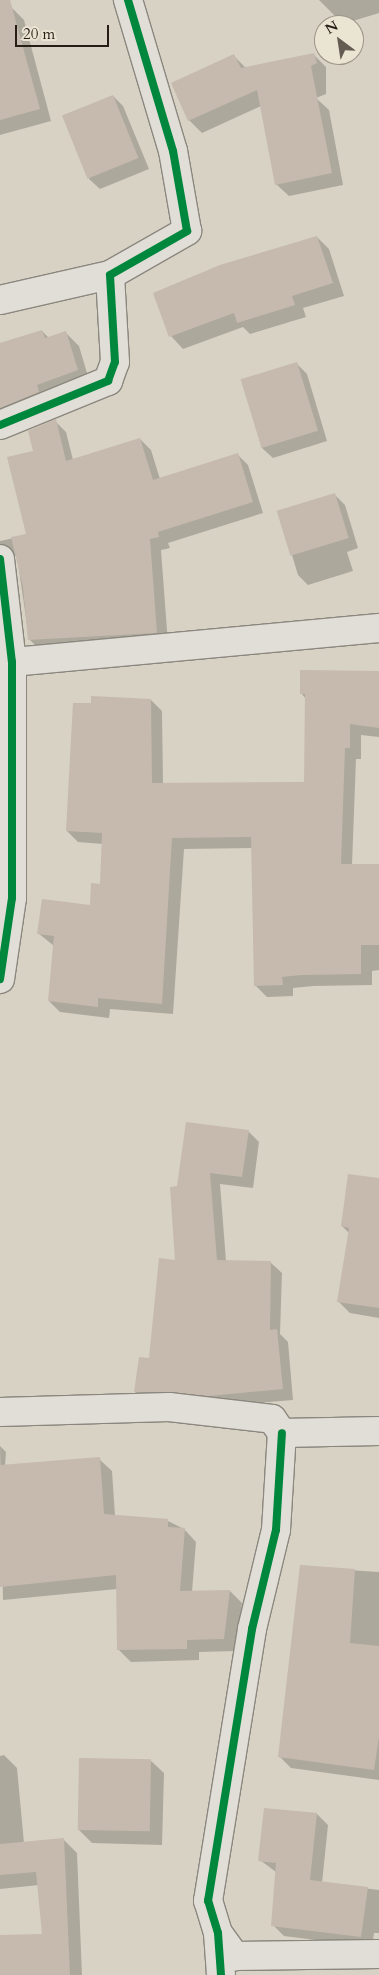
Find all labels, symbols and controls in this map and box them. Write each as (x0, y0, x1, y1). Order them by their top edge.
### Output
scale bar (18, 15, 111, 47)
north arrow (314, 15, 364, 65)
text: N (321, 16, 342, 39)
text: 20 m (23, 24, 55, 44)

